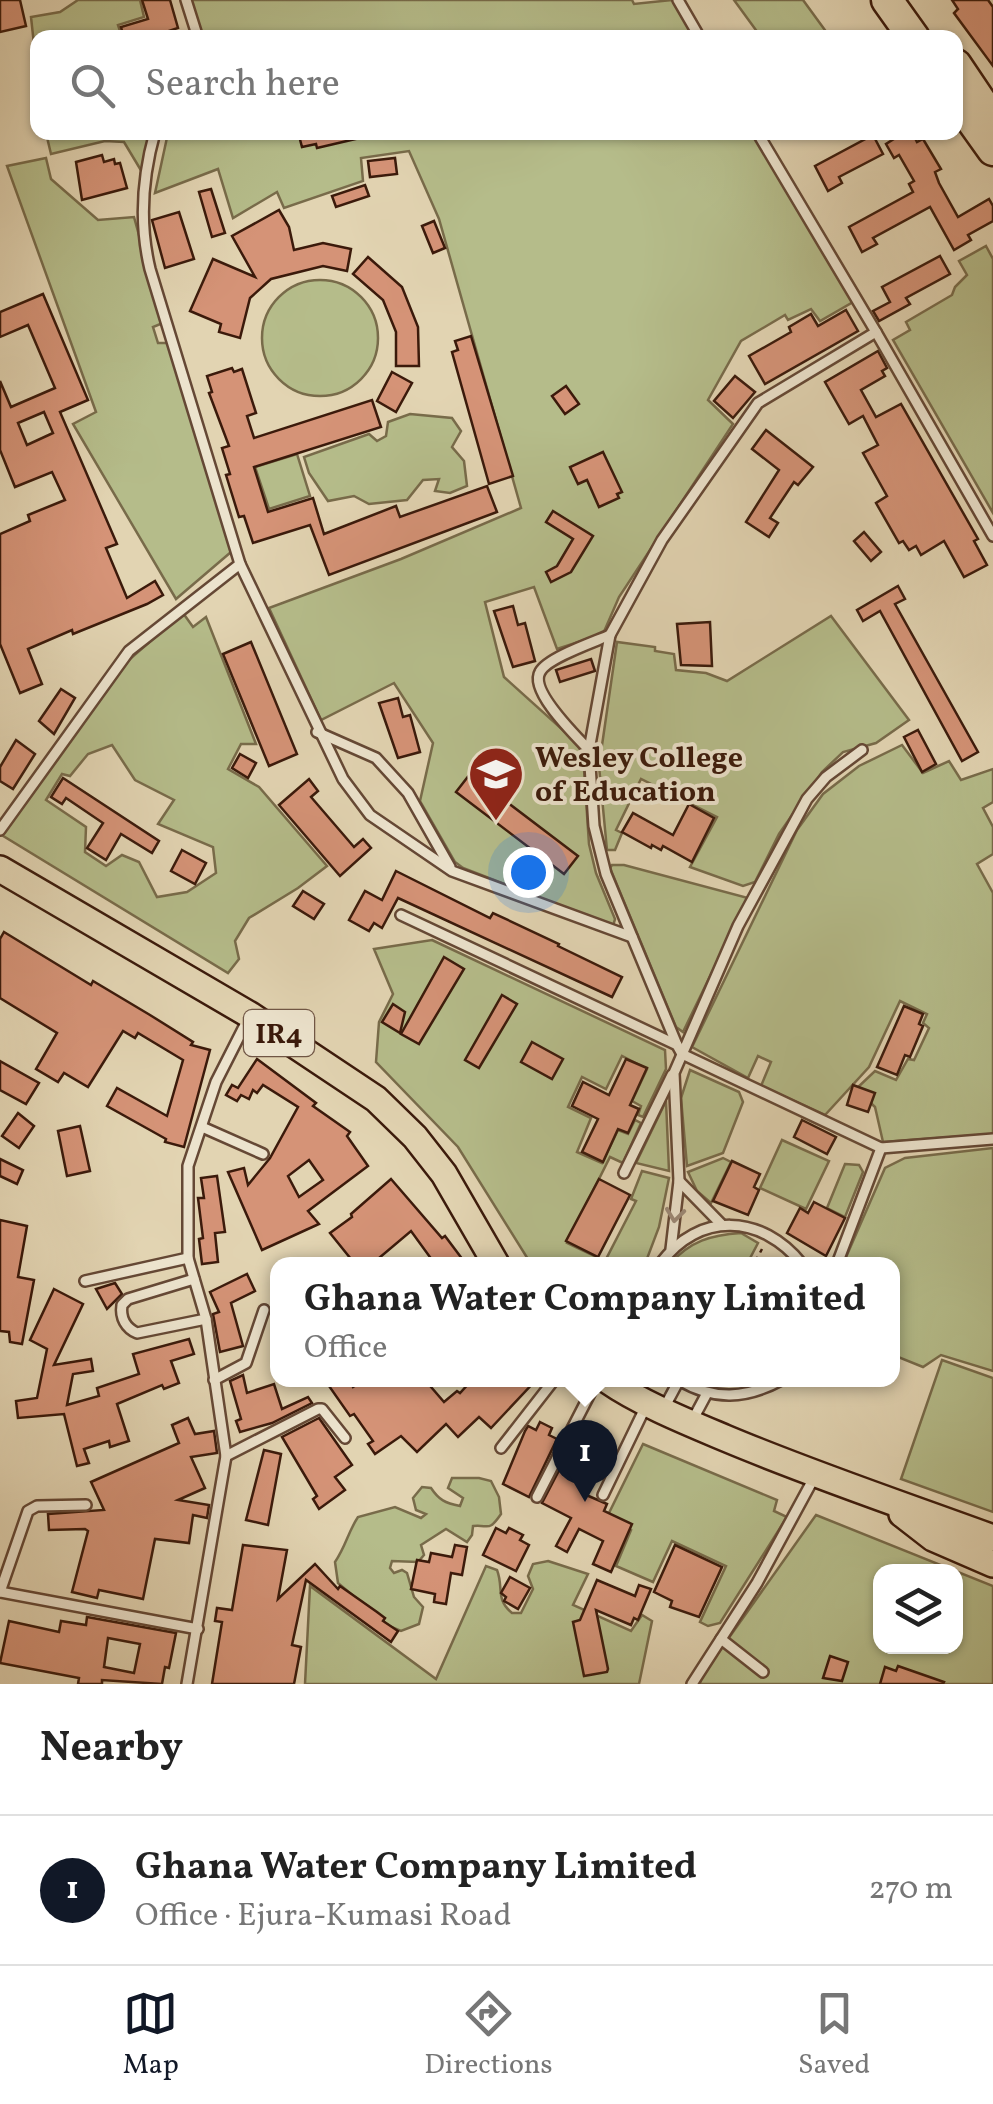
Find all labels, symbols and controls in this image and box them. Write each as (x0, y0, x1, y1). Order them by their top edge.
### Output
search box (30, 30, 963, 140)
icon: search (65, 58, 120, 113)
text: Search here (145, 59, 340, 112)
place label: Wesley College of Education (535, 738, 743, 814)
school or university icon: Wesley College of Education (466, 744, 526, 823)
your location (503, 847, 554, 898)
road number: IR4 (244, 1010, 314, 1056)
one-way arrow (665, 1207, 686, 1223)
popup (270, 1257, 900, 1387)
text: Ghana Water Company Limited (304, 1274, 866, 1327)
text: Office (304, 1327, 387, 1371)
pin: 1 (552, 1420, 618, 1502)
map controls (873, 1564, 963, 1654)
button: layers (873, 1564, 963, 1654)
text: Nearby (40, 1720, 183, 1779)
text: Ghana Water Company Limited (135, 1842, 697, 1895)
text: 1 (66, 1868, 79, 1912)
text: 270 m (868, 1868, 953, 1912)
text: Office · Ejura-Kumasi Road (135, 1895, 511, 1939)
tab: Map (123, 1986, 179, 2085)
tab: Directions (424, 1986, 553, 2085)
tab: Saved (798, 1986, 870, 2085)

